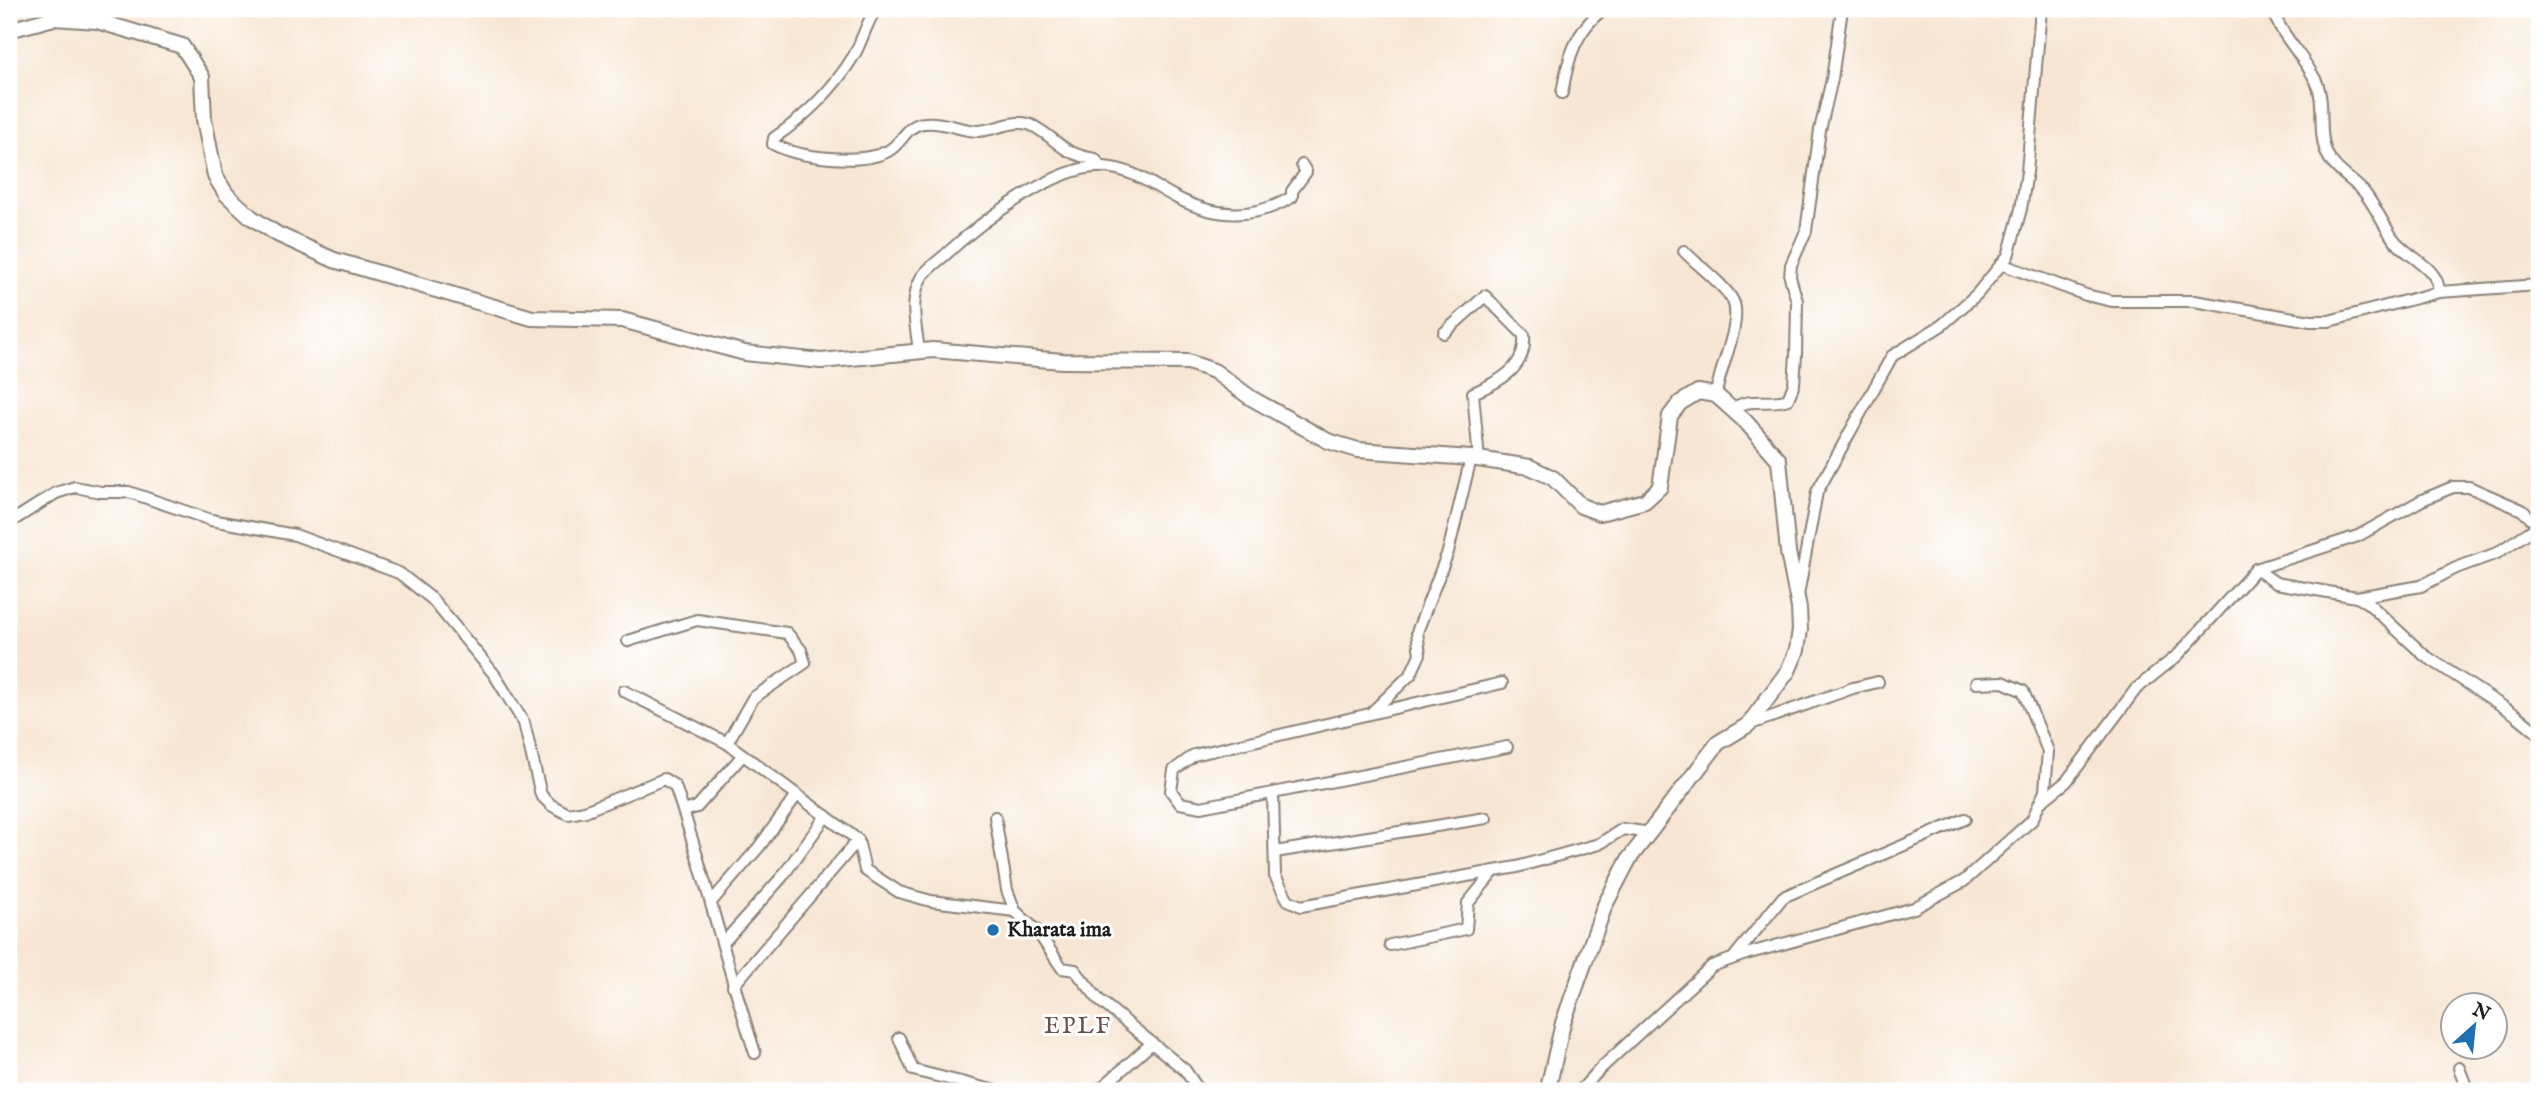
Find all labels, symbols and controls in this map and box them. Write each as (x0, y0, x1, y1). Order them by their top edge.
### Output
place label: Kharata ima (1007, 917, 1112, 944)
marker: Kharata ima (985, 922, 1001, 938)
north arrow (2440, 992, 2510, 1062)
text: N (2467, 998, 2494, 1027)
district label: EPLF (1044, 1012, 1112, 1041)

